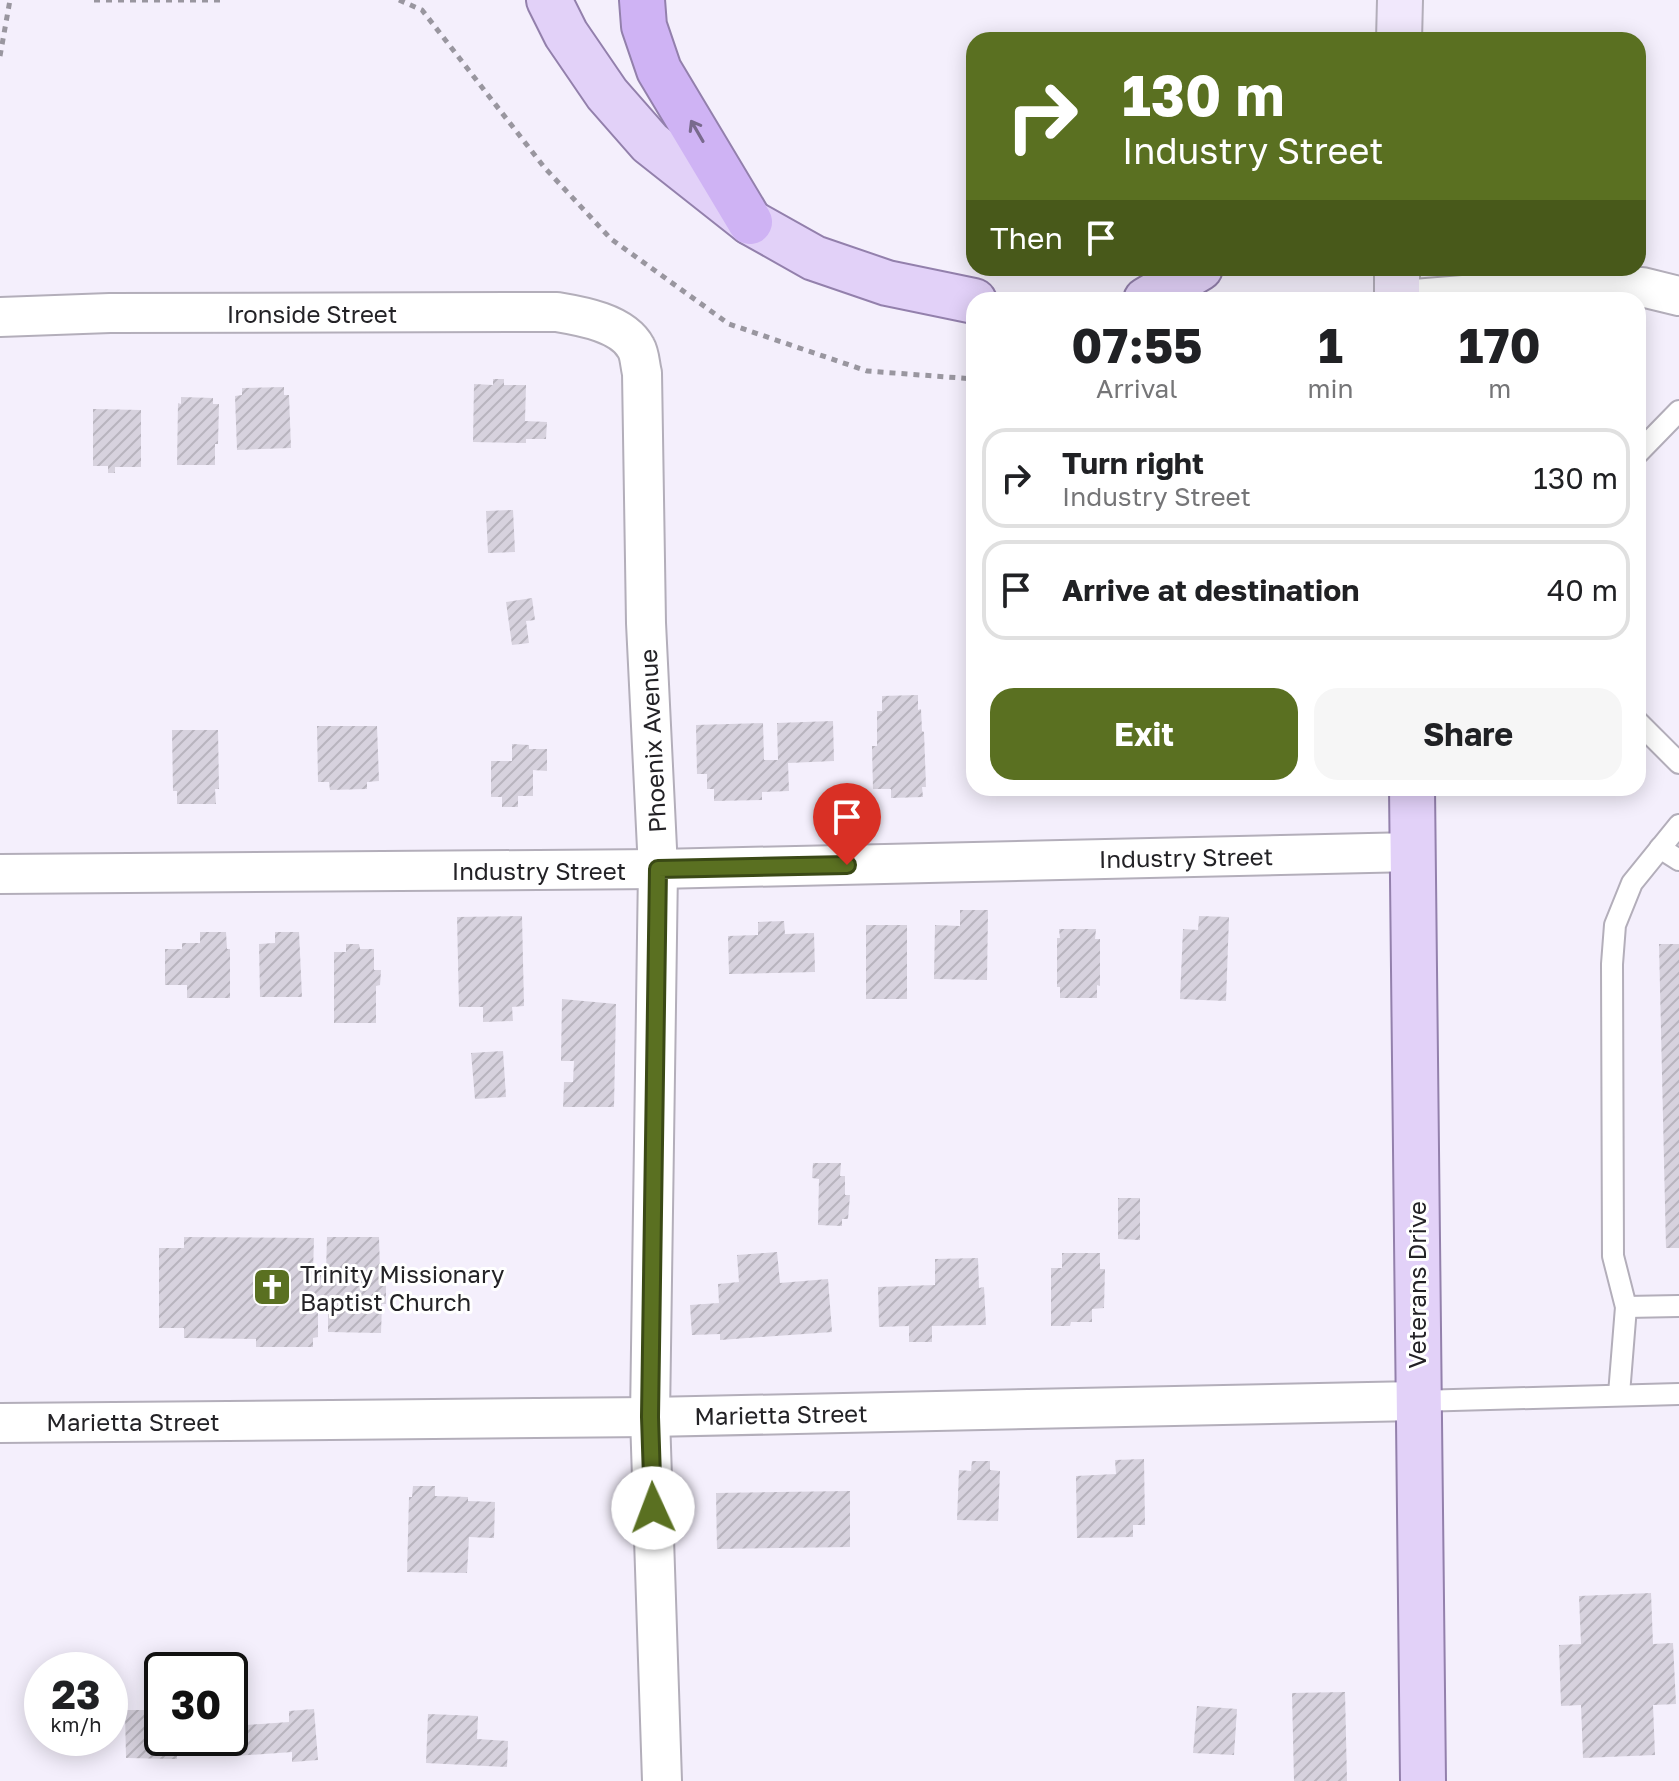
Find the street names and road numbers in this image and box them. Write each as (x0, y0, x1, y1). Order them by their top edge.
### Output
street label: Ironside Street (227, 299, 397, 328)
street label: Phoenix Avenue (633, 648, 671, 834)
street label: Industry Street (1099, 841, 1273, 873)
street label: Industry Street (452, 856, 626, 885)
street label: Veterans Drive (1402, 1201, 1431, 1369)
street label: Marietta Street (694, 1398, 868, 1430)
street label: Marietta Street (46, 1407, 220, 1436)

